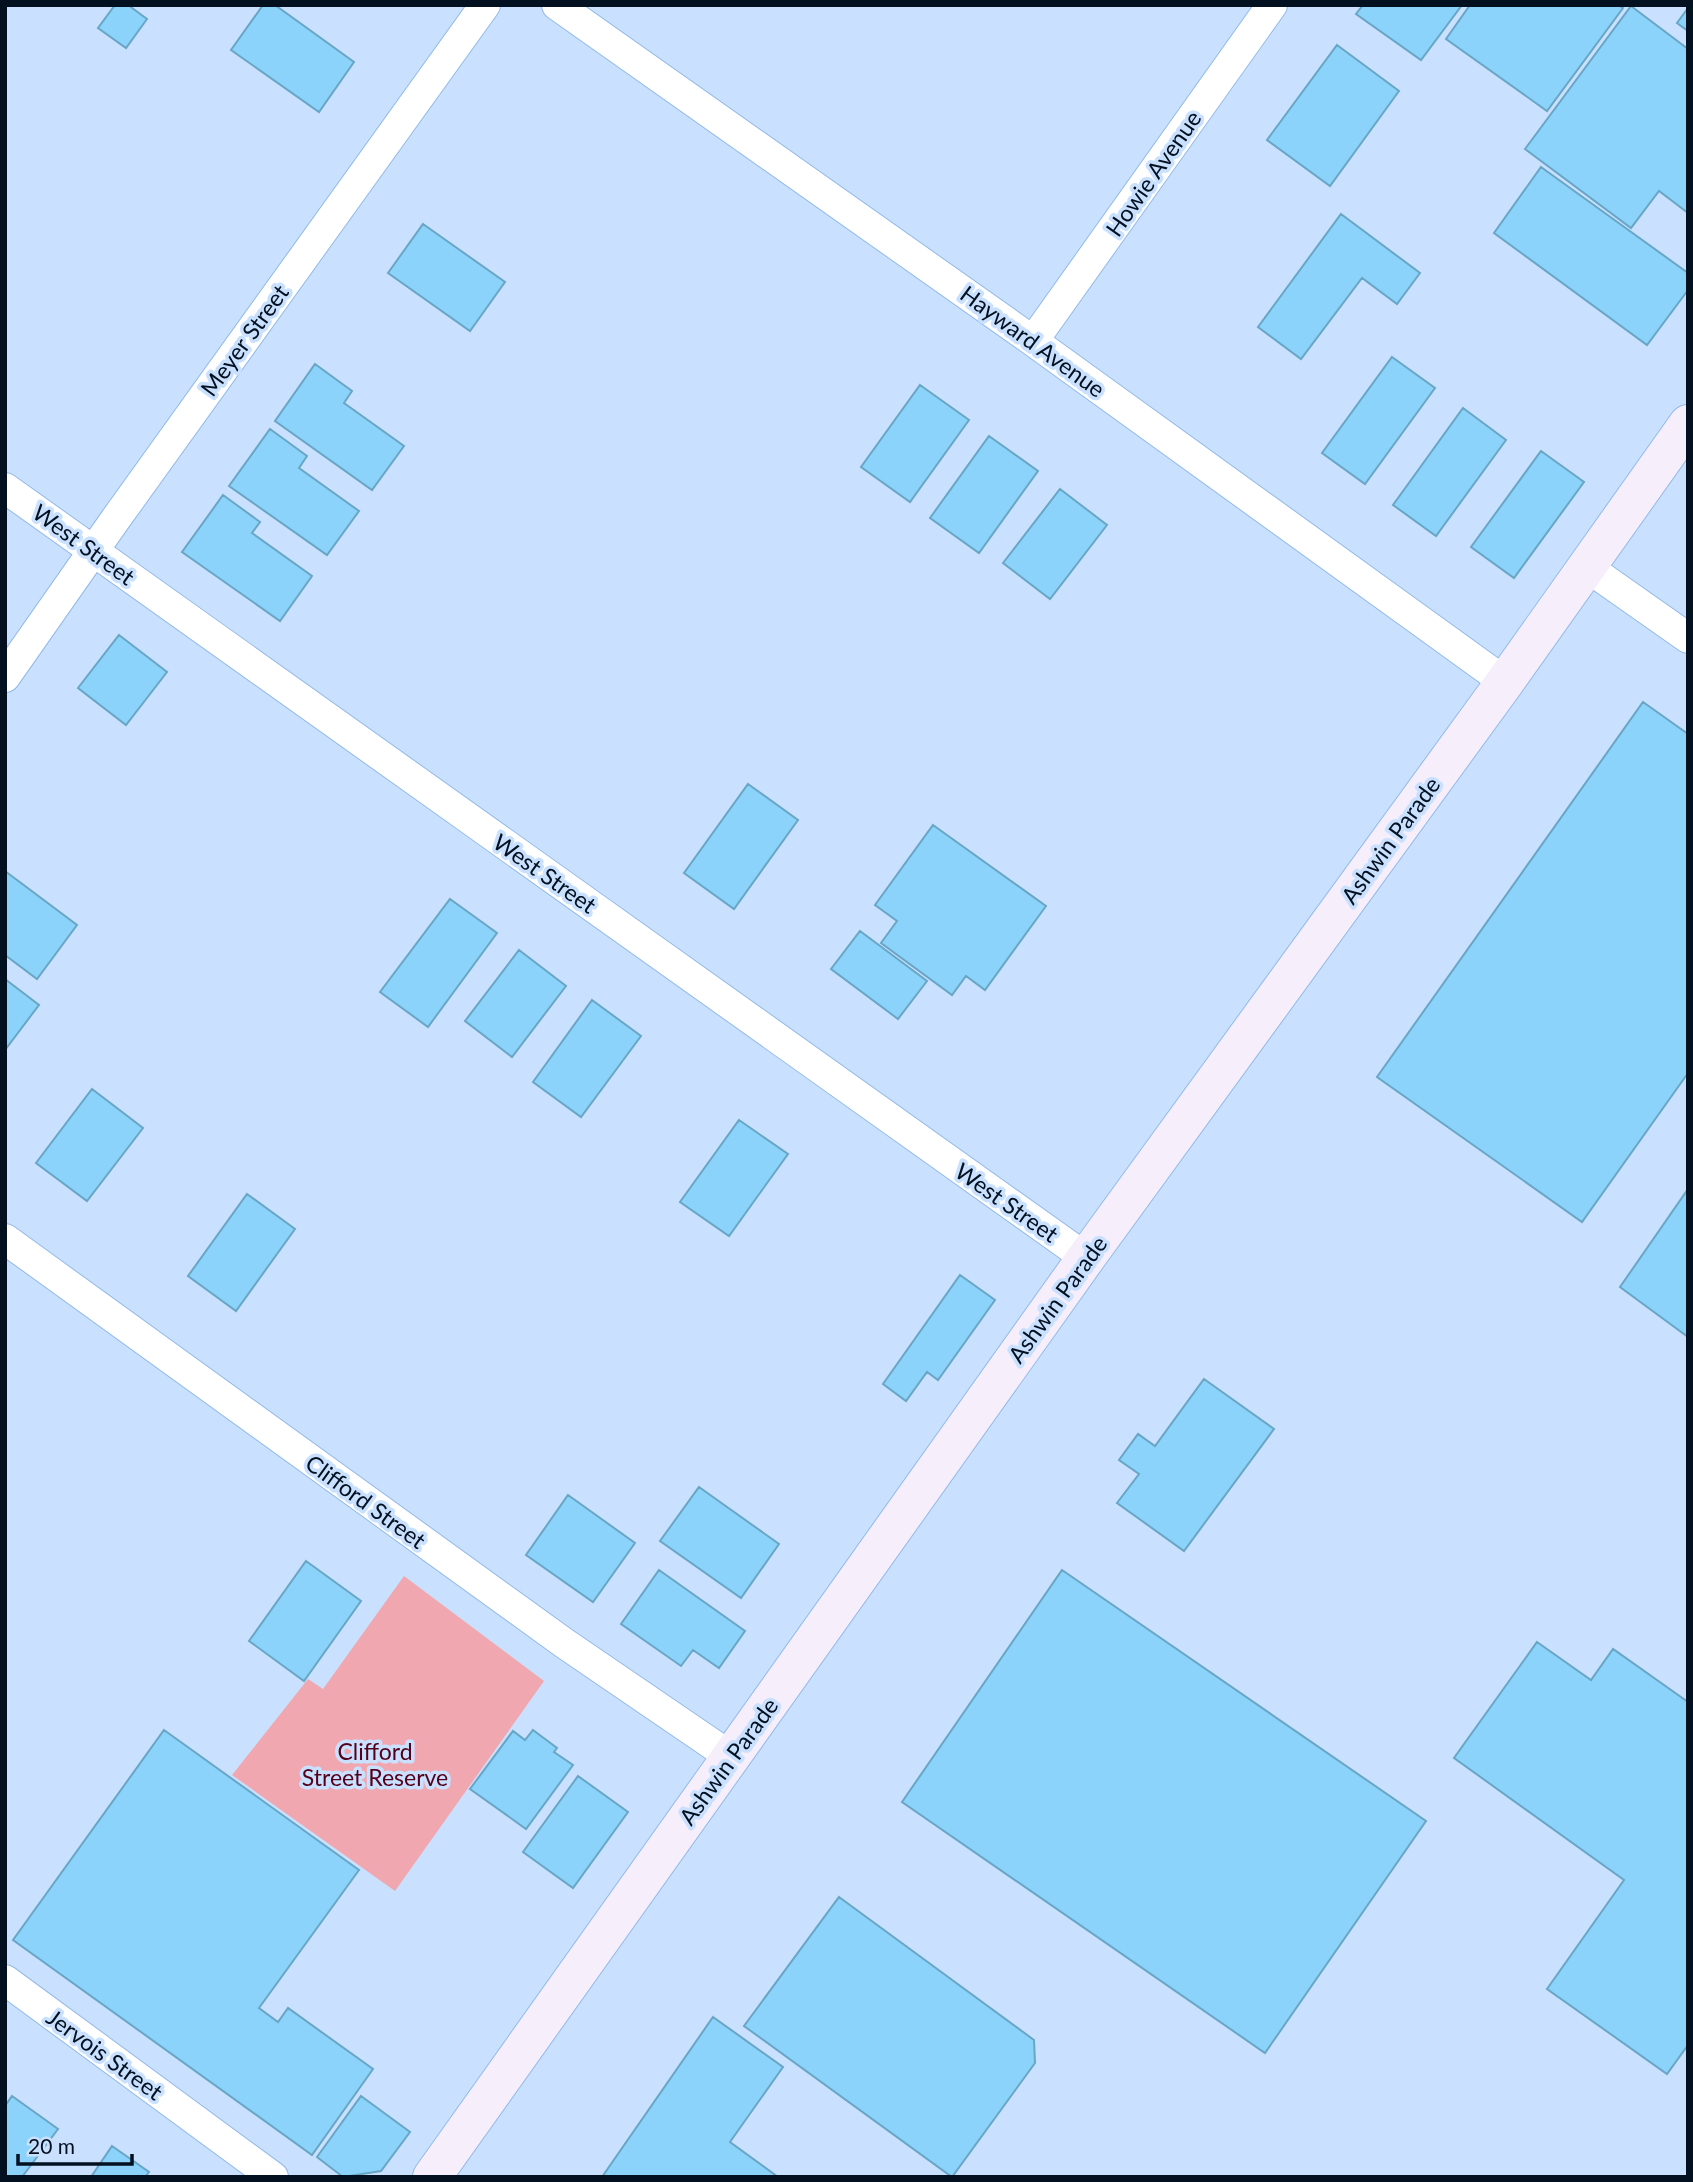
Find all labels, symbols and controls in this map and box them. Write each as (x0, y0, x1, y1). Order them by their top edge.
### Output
street label: Howie Avenue (1099, 105, 1207, 241)
street label: Meyer Street (194, 278, 294, 401)
street label: Hayward Avenue (955, 279, 1111, 403)
street label: West Street (28, 498, 141, 591)
street label: Ashwin Parade (1335, 771, 1445, 909)
street label: West Street (488, 827, 603, 919)
street label: West Street (950, 1156, 1065, 1248)
street label: Ashwin Parade (1002, 1230, 1112, 1368)
street label: Clifford Street (301, 1448, 432, 1554)
street label: Ashwin Parade (673, 1692, 783, 1830)
park label: Clifford Street Reserve (302, 1737, 448, 1791)
street label: Jervois Street (42, 2003, 169, 2106)
scale bar (18, 2122, 131, 2166)
text: 20 m (28, 2133, 75, 2158)

